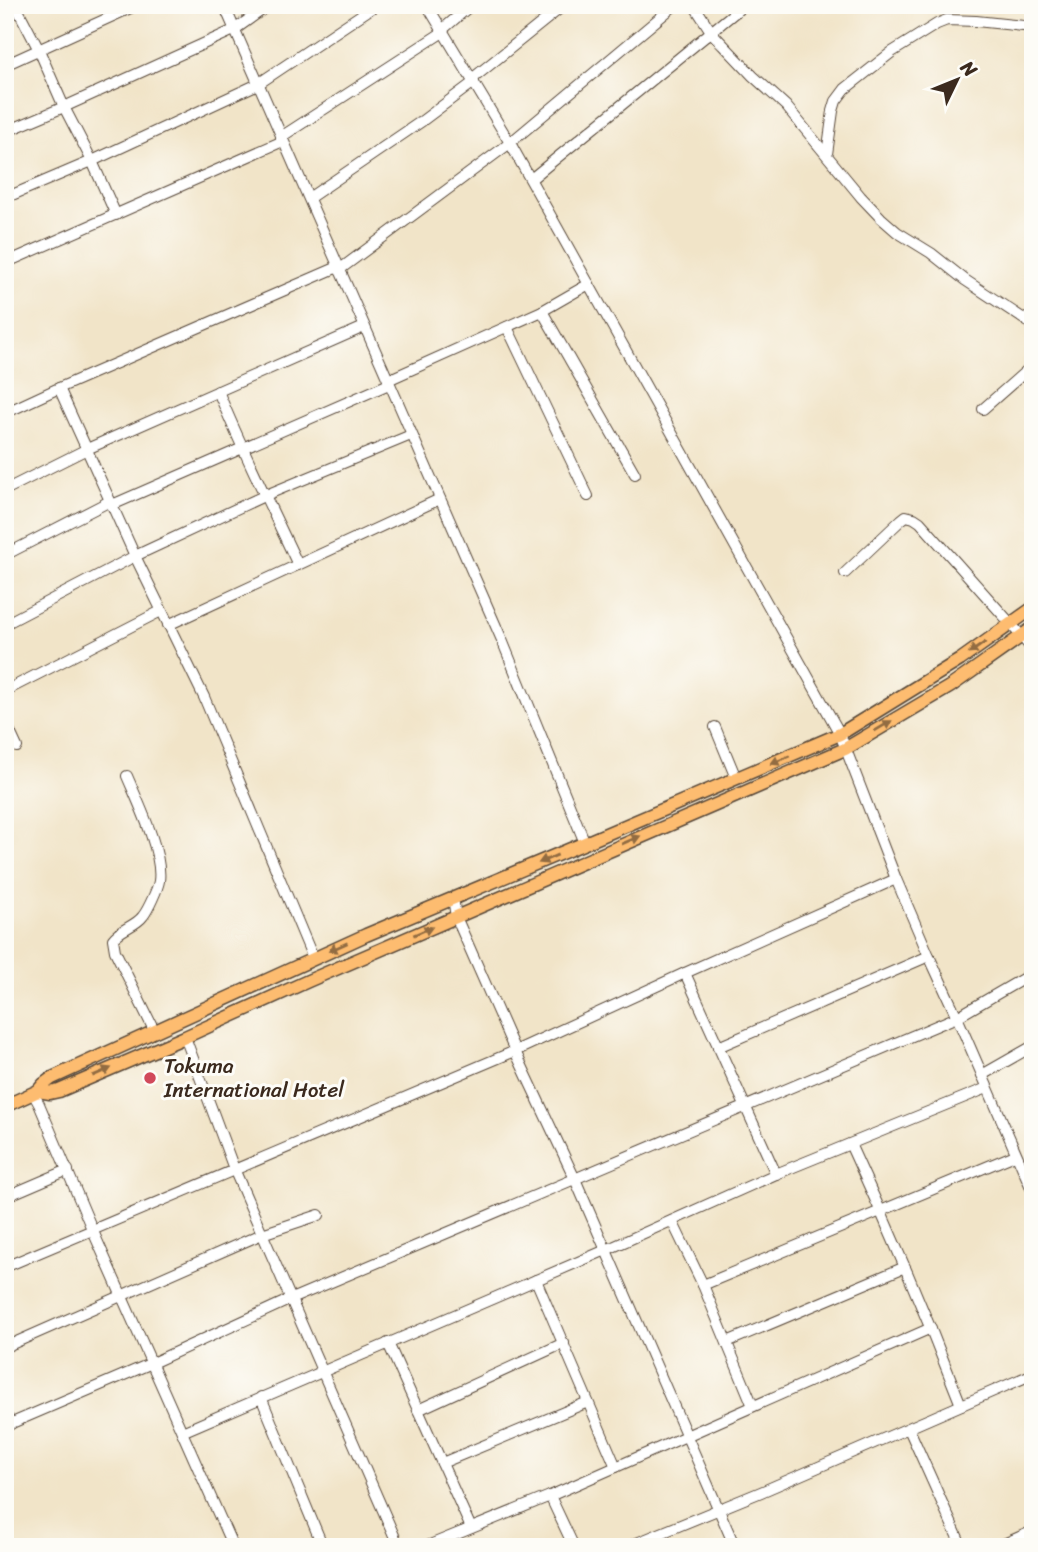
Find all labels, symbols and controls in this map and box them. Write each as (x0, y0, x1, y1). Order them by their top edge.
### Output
north arrow (922, 46, 992, 116)
text: N (952, 52, 986, 85)
one-way arrow (968, 641, 986, 655)
one-way arrow (873, 720, 892, 732)
one-way arrow (769, 754, 790, 765)
one-way arrow (621, 835, 642, 846)
one-way arrow (537, 853, 558, 864)
one-way arrow (412, 925, 433, 936)
one-way arrow (328, 941, 348, 953)
place label: Tokuma International Hotel (163, 1047, 345, 1109)
one-way arrow (92, 1067, 113, 1078)
marker: Tokuma International Hotel (142, 1070, 158, 1086)

